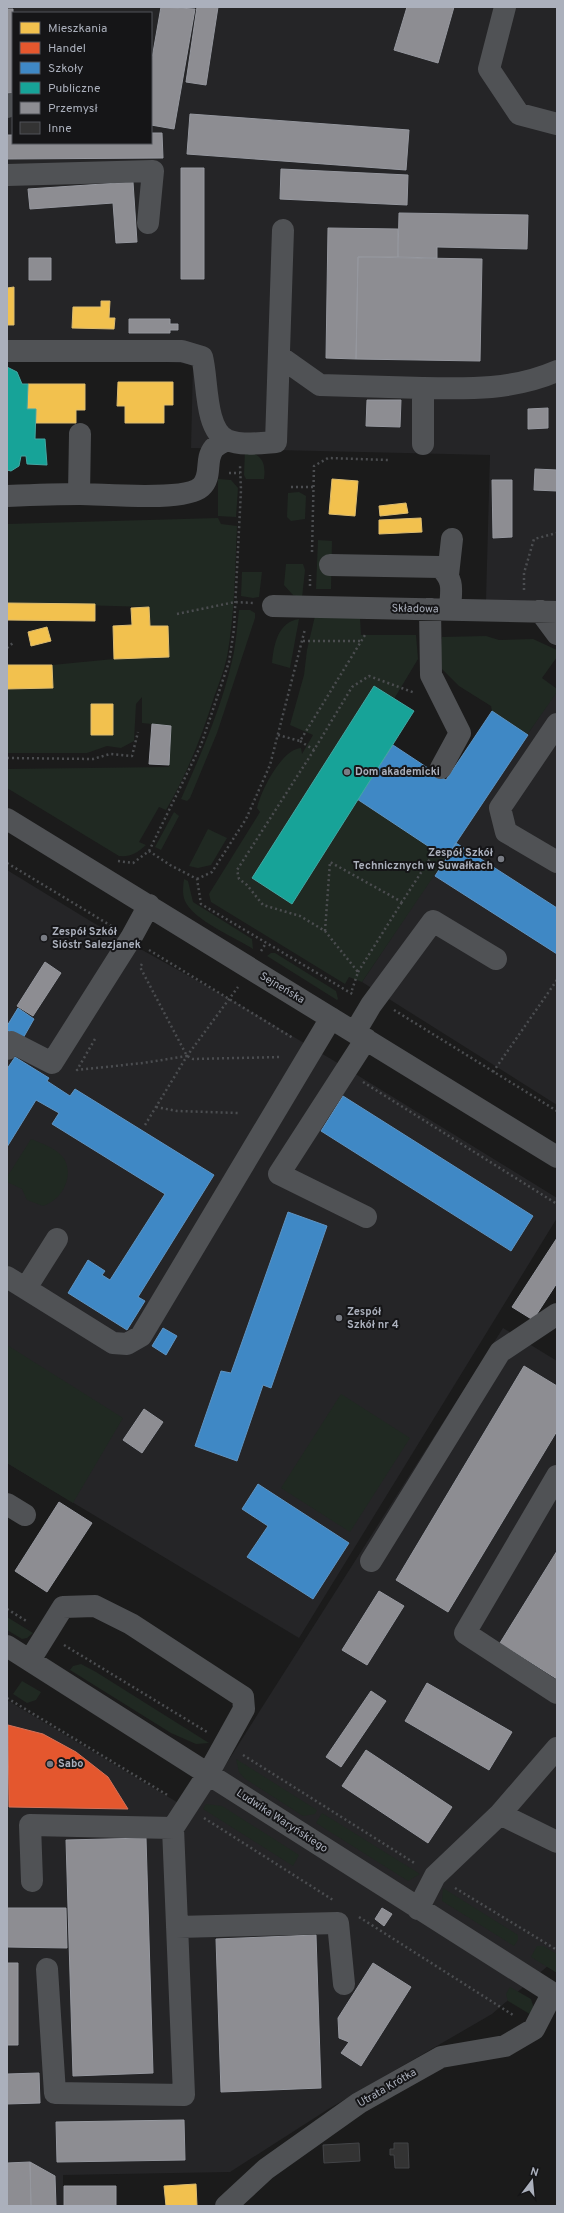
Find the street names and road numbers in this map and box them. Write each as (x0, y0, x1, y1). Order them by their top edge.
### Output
street label: Składowa (391, 602, 439, 616)
street label: Sejneńska (257, 969, 307, 1007)
street label: Ludwika Waryńskiego (234, 1786, 330, 1856)
street label: Utrata Krótka (355, 2065, 419, 2111)

